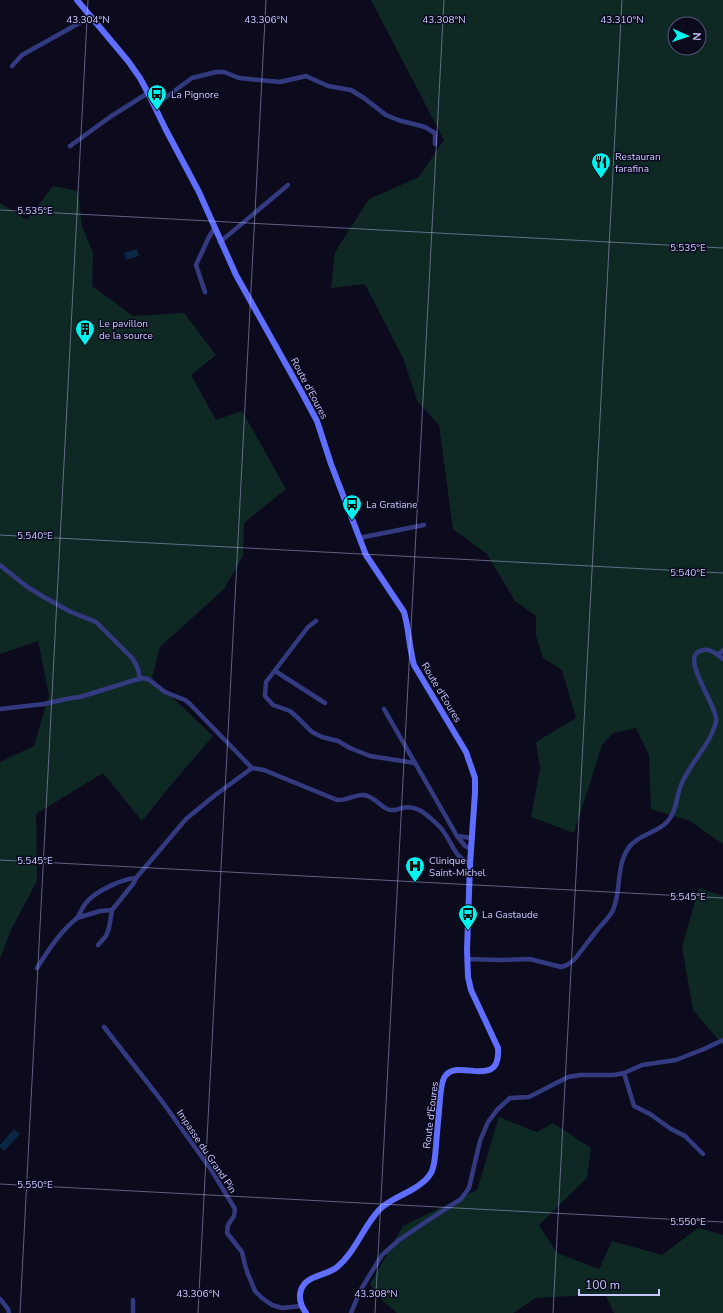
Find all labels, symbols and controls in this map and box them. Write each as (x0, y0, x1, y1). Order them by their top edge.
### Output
text: 43.304°N (66, 13, 110, 27)
text: 43.306°N (244, 13, 288, 27)
text: 43.308°N (422, 13, 466, 27)
text: 43.310°N (600, 13, 644, 27)
north arrow (667, 16, 707, 56)
text: N (689, 32, 704, 41)
bus stop icon: La Pignore (146, 83, 168, 111)
place label: La Pignore (171, 88, 219, 102)
place label: Restauran farafina (615, 150, 661, 176)
restaurant icon: Restauran farafina (590, 151, 612, 179)
text: 5.535°E (17, 204, 53, 218)
text: 5.535°E (670, 241, 706, 255)
place label: Le pavillon de la source (99, 317, 153, 343)
building icon: Le pavillon de la source (74, 318, 96, 346)
street label: Route d'Eoures (287, 355, 331, 422)
bus stop icon: La Gratiane (341, 493, 363, 521)
place label: La Gratiane (366, 498, 418, 512)
text: 5.540°E (17, 529, 53, 543)
text: 5.540°E (670, 566, 706, 580)
street label: Route d'Eoures (418, 660, 465, 725)
text: 5.545°E (17, 854, 53, 868)
place label: Clinique Saint-Michel (429, 854, 486, 880)
hospital icon: Clinique Saint-Michel (404, 855, 426, 883)
text: 5.545°E (670, 890, 706, 904)
bus stop icon: La Gastaude (457, 903, 479, 931)
place label: La Gastaude (482, 908, 538, 922)
street label: Route d'Eoures (420, 1080, 442, 1150)
street label: Impasse du Grand Pin (173, 1107, 239, 1196)
text: 5.550°E (17, 1178, 53, 1192)
text: 5.550°E (670, 1215, 706, 1229)
scale bar (579, 1271, 659, 1297)
text: 100 m (585, 1277, 620, 1293)
text: 43.306°N (176, 1287, 220, 1301)
text: 43.308°N (354, 1287, 398, 1301)

